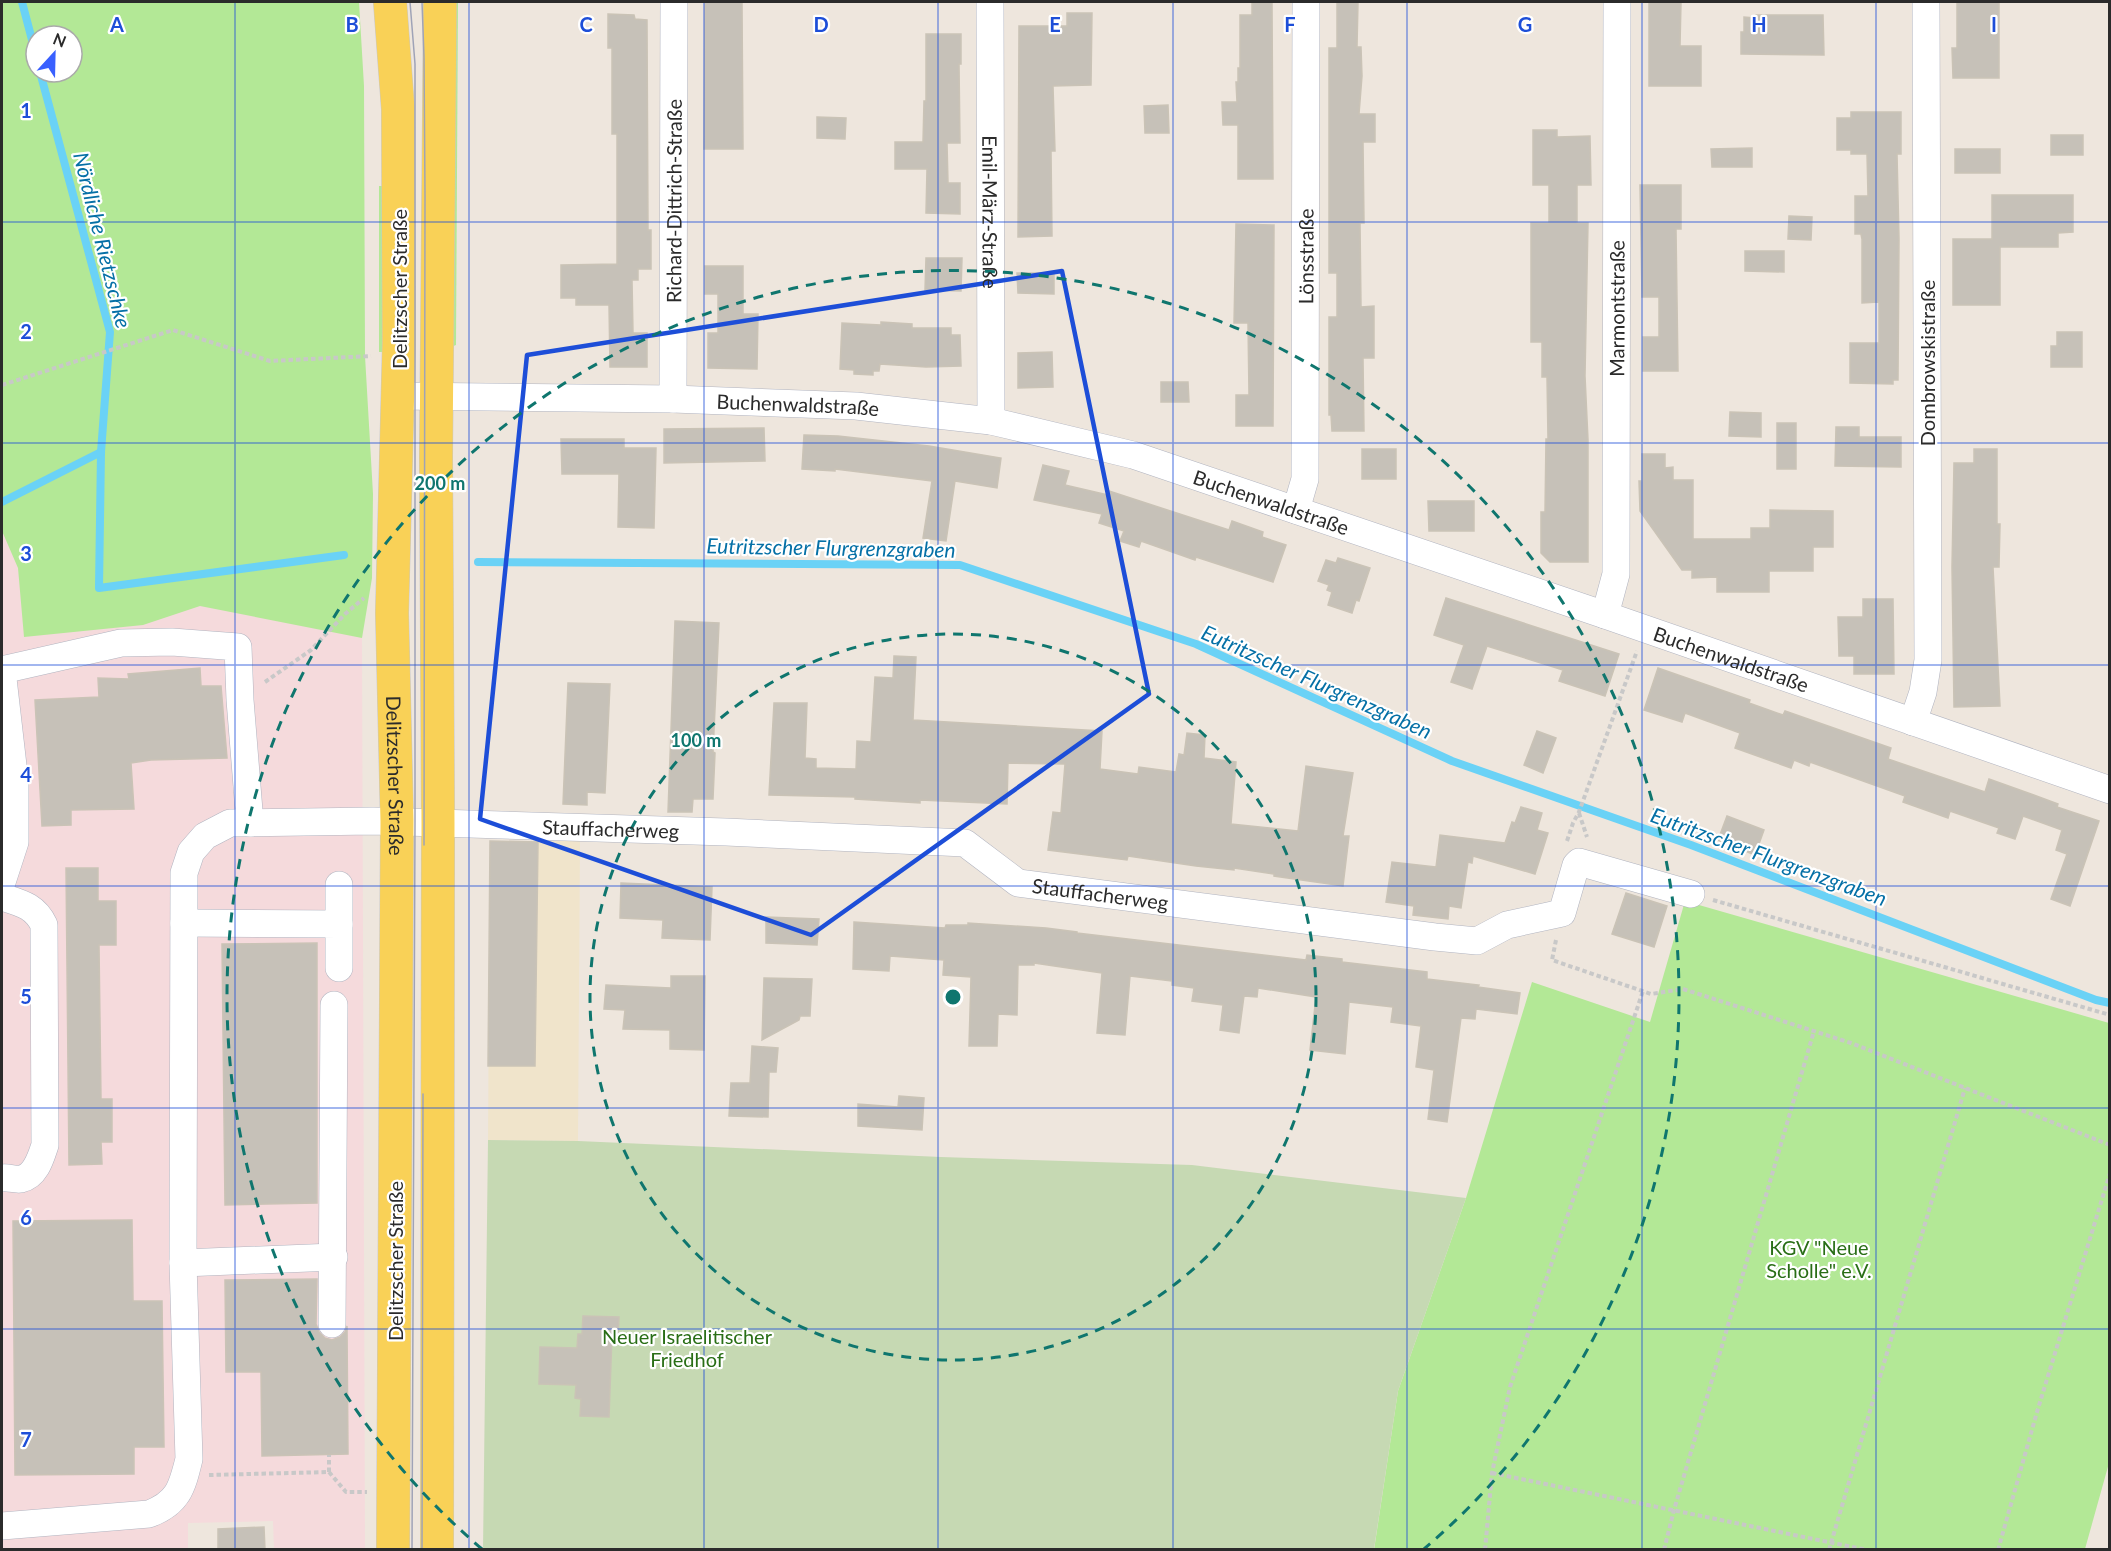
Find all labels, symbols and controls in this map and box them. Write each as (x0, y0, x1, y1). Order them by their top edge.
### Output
text: A (109, 12, 124, 36)
text: B (345, 12, 359, 36)
text: C (579, 12, 593, 36)
text: D (813, 12, 829, 36)
text: E (1049, 12, 1061, 36)
text: F (1284, 12, 1296, 36)
text: G (1518, 12, 1532, 36)
text: H (1751, 12, 1767, 36)
text: I (1991, 12, 1997, 36)
north arrow (24, 24, 84, 84)
text: N (51, 29, 69, 51)
text: 1 (20, 98, 32, 122)
street label: Richard-Dittrich-Straße (661, 99, 686, 303)
street label: Emil-März-Straße (978, 135, 1003, 289)
water label: Nördliche Rietzschke (69, 149, 137, 331)
street label: Lönsstraße (1293, 208, 1318, 304)
street label: Delitzscher Straße (387, 209, 411, 369)
street label: Marmontstraße (1604, 240, 1629, 377)
street label: Dombrowskistraße (1915, 280, 1939, 446)
text: 2 (20, 319, 32, 343)
street label: Buchenwaldstraße (716, 389, 880, 420)
street label: Buchenwaldstraße (1190, 464, 1352, 539)
text: 200 m (415, 472, 465, 494)
water label: Eutritzscher Flurgrenzgraben (706, 532, 956, 562)
text: 3 (20, 541, 32, 565)
water label: Eutritzscher Flurgrenzgraben (1198, 619, 1436, 743)
street label: Buchenwaldstraße (1650, 621, 1812, 697)
street label: Delitzscher Straße (382, 695, 409, 856)
text: 100 m (671, 729, 721, 751)
text: 4 (20, 762, 32, 786)
water label: Eutritzscher Flurgrenzgraben (1648, 802, 1890, 910)
street label: Stauffacherweg (542, 814, 680, 843)
street label: Stauffacherweg (1031, 873, 1170, 914)
text: 5 (20, 984, 32, 1008)
centre of rings (943, 987, 963, 1007)
street label: Delitzscher Straße (383, 1181, 407, 1341)
text: 6 (20, 1205, 32, 1229)
park label: KGV "Neue Scholle" e.V. (1766, 1235, 1872, 1282)
park label: Neuer Israelitischer Friedhof (602, 1324, 773, 1371)
text: 7 (20, 1427, 32, 1451)

